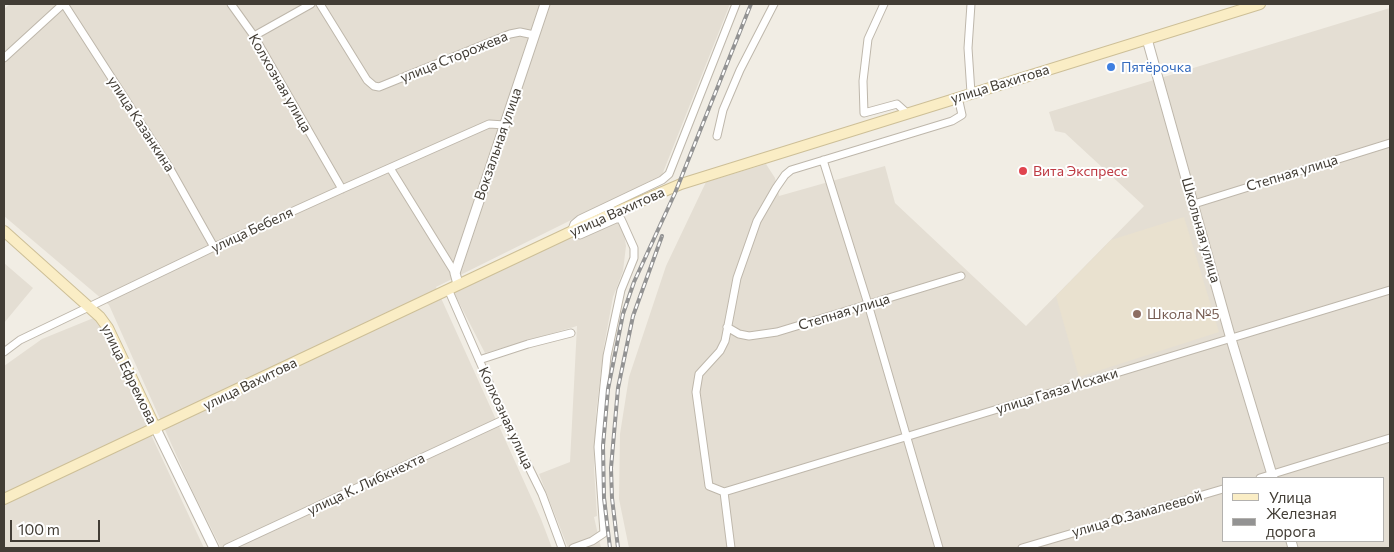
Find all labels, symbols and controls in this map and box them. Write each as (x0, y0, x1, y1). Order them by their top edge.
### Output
street label: улица Сторожева (398, 28, 510, 86)
street label: Колхозная улица (245, 31, 315, 135)
place label: Пятёрочка (1121, 59, 1191, 75)
street label: улица Вахитова (949, 61, 1051, 107)
marker: Пятёрочка (1105, 61, 1117, 73)
street label: улица Казанкина (104, 73, 178, 175)
street label: Вокзальная улица (471, 86, 525, 202)
street label: Степная улица (1244, 151, 1340, 195)
place label: Вита Экспресс (1033, 163, 1128, 179)
marker: Вита Экспресс (1017, 165, 1029, 177)
street label: Школьная улица (1178, 175, 1224, 285)
street label: улица Вахитова (567, 184, 667, 240)
street label: улица Бебеля (208, 204, 296, 256)
street label: Степная улица (796, 290, 892, 334)
place label: Школа №5 (1147, 306, 1220, 322)
marker: Школа №5 (1131, 308, 1143, 320)
street label: улица Ефремова (98, 321, 160, 427)
street label: улица Вахитова (200, 354, 300, 414)
street label: Колхозная улица (475, 364, 537, 472)
street label: улица Гаяза Исхаки (994, 364, 1120, 418)
street label: улица К. Либкнехта (305, 449, 427, 519)
legend (1222, 477, 1384, 542)
street label: улица Ф.Замалеевой (1070, 487, 1204, 541)
text: Улица (1269, 488, 1311, 506)
text: Железная дорога (1266, 504, 1337, 540)
scale bar (12, 510, 102, 542)
text: 100 m (18, 520, 60, 538)

